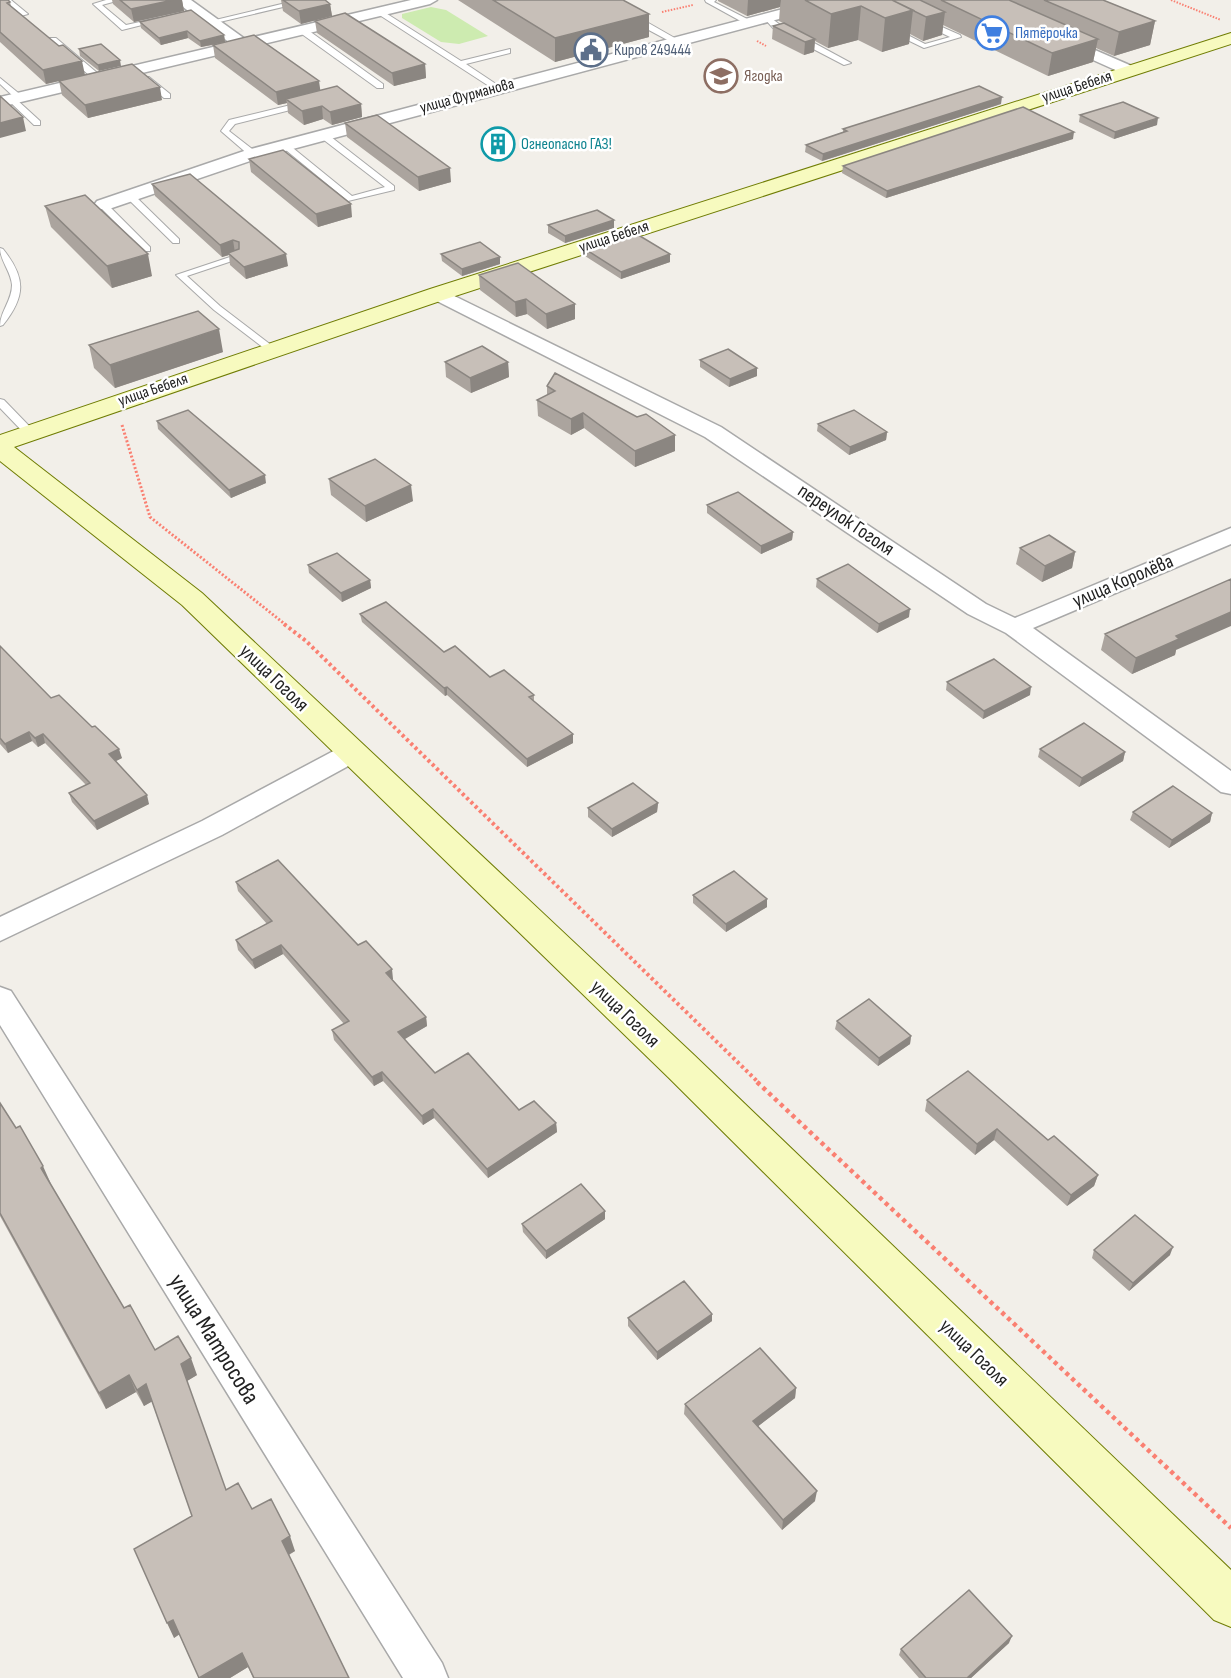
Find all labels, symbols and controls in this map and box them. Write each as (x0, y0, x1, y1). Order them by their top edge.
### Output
supermarket icon: Пятёрочка (974, 15, 1010, 51)
place label: Пятёрочка (1015, 24, 1078, 43)
public building icon: Киров 249444 (573, 32, 609, 68)
place label: Киров 249444 (614, 41, 691, 60)
school or university icon: Ягодка (703, 58, 739, 94)
place label: Ягодка (744, 67, 783, 86)
street label: улица Бебеля (1040, 67, 1114, 107)
street label: улица Фурманова (418, 74, 516, 118)
building icon: Огнеопасно ГАЗ! (480, 126, 516, 162)
place label: Огнеопасно ГАЗ! (521, 135, 612, 154)
street label: улица Бебеля (577, 217, 651, 257)
street label: улица Бебеля (116, 369, 190, 411)
street label: переулок Гоголя (793, 479, 899, 561)
street label: улица Королёва (1069, 549, 1177, 613)
street label: улица Гоголя (234, 639, 314, 717)
street label: улица Гоголя (585, 975, 665, 1053)
street label: улица Матросова (162, 1269, 266, 1409)
street label: улица Гоголя (934, 1314, 1014, 1392)

